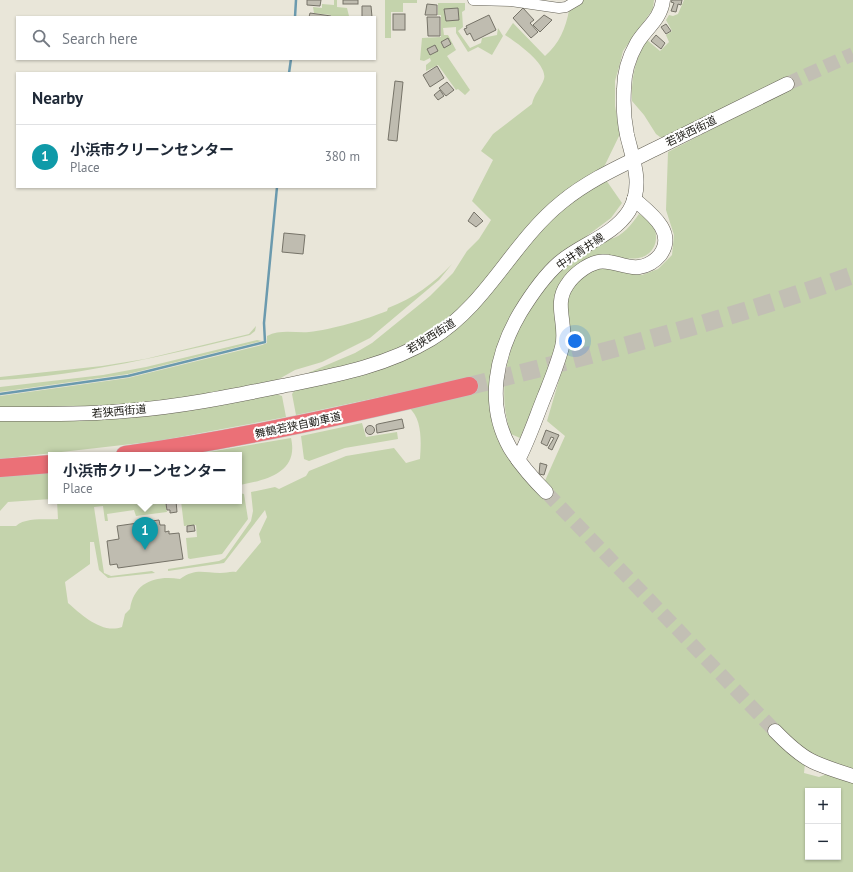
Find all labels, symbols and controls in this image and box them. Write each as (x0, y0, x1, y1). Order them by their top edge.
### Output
search box (16, 16, 376, 60)
icon: search (30, 27, 52, 49)
text: Search here (62, 29, 138, 48)
text: Nearby (32, 87, 83, 109)
street label: 若狭西街道 (663, 113, 719, 149)
text: 小浜市クリーンセンター (70, 140, 234, 159)
text: 1 (41, 148, 49, 165)
text: 380 m (325, 148, 360, 165)
text: Place (70, 159, 100, 176)
street label: 中井青井線 (553, 230, 607, 272)
street label: 若狭西街道 (404, 315, 458, 357)
your location (565, 331, 585, 351)
street label: 若狭西街道 (91, 402, 147, 420)
street label: 舞鶴若狭自動車道 (254, 409, 342, 441)
popup (48, 452, 242, 504)
text: 小浜市クリーンセンター (63, 461, 227, 480)
text: Place (63, 480, 93, 497)
pin: 1 (132, 517, 158, 550)
map controls (805, 788, 841, 860)
button: + (805, 788, 841, 824)
button: − (805, 824, 841, 860)

